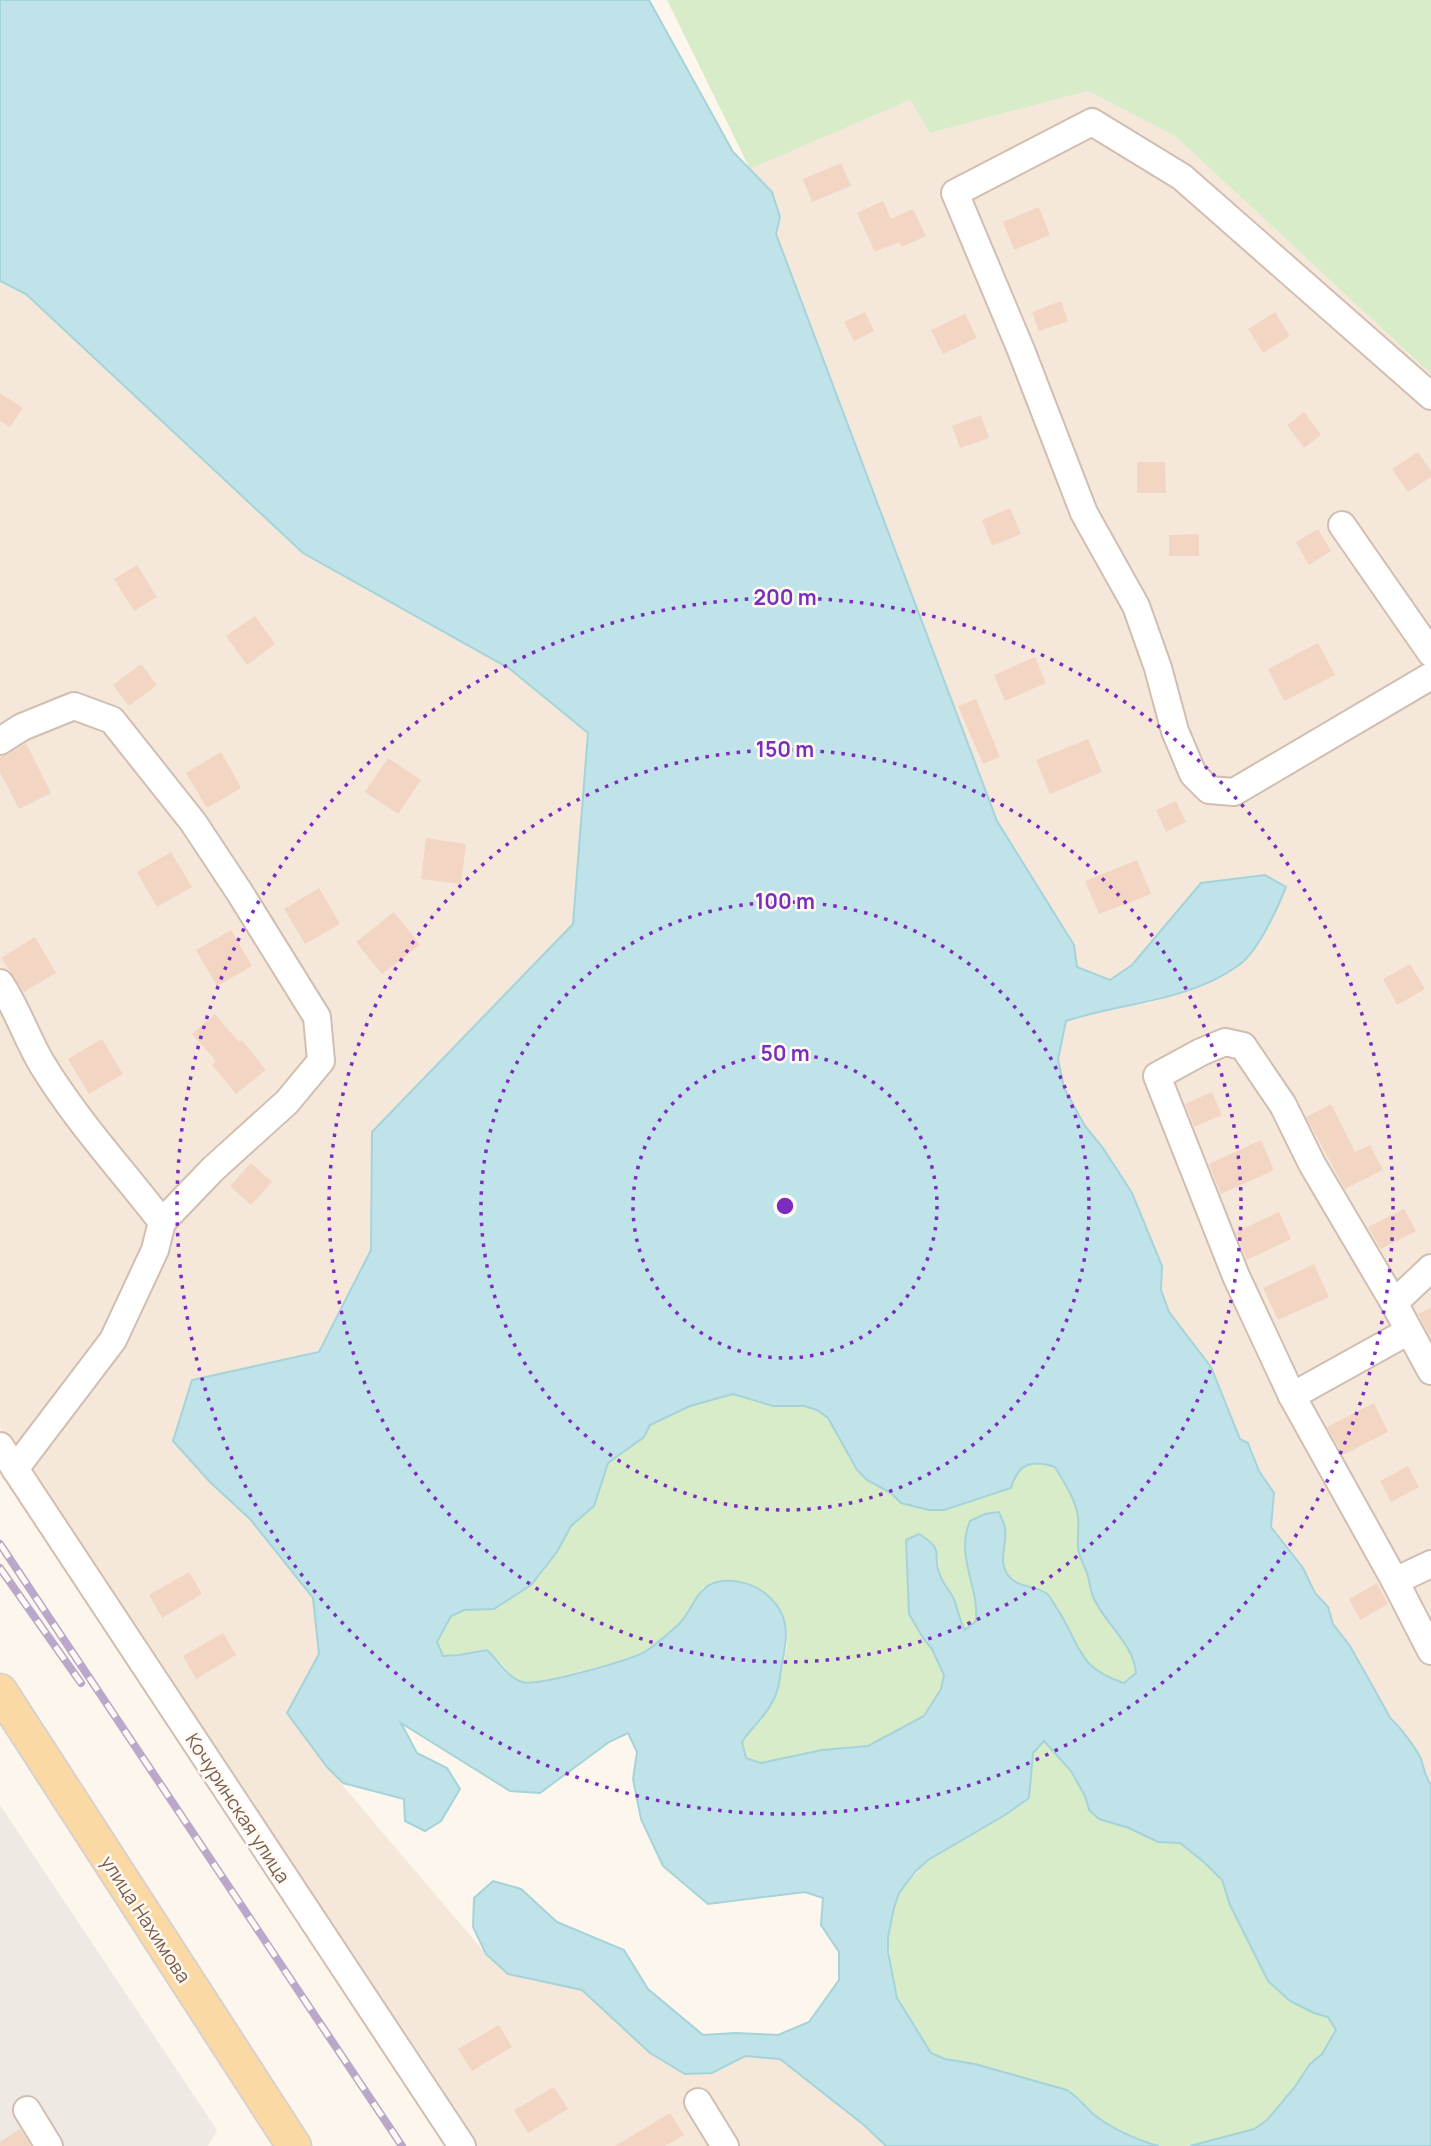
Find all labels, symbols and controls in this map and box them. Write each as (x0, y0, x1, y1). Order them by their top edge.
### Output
text: 200 m (753, 583, 817, 611)
text: 150 m (756, 735, 814, 763)
text: 100 m (755, 887, 815, 915)
text: 50 m (760, 1039, 810, 1067)
centre of rings (773, 1194, 797, 1218)
street label: Кочуринская улица (180, 1728, 296, 1888)
street label: улица Нахимова (95, 1850, 197, 1988)

